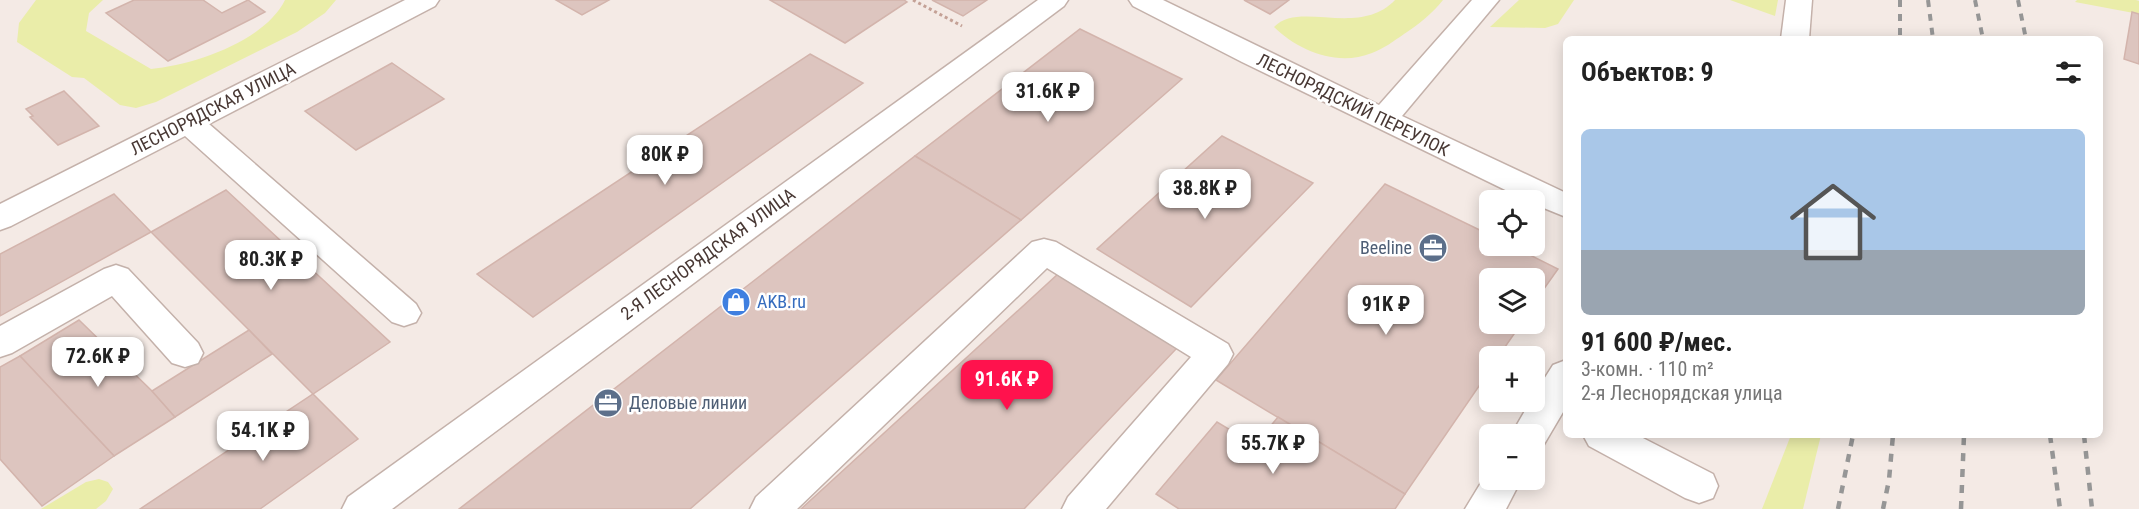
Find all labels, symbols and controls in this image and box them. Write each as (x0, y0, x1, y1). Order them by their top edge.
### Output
street label: ЛЕСНОРЯДСКИЙ ПЕРЕУЛОК (1254, 49, 1453, 160)
icon: filters (2052, 56, 2085, 89)
street label: ЛЕСНОРЯДСКАЯ УЛИЦА (127, 57, 299, 159)
text: Объектов: 9 (1581, 57, 1714, 87)
pin: 31.6K ₽ (993, 72, 1103, 123)
text: 31.6K ₽ (1016, 79, 1080, 103)
pin: 80K ₽ (623, 135, 707, 186)
text: 80K ₽ (641, 142, 689, 166)
icon: home (1779, 168, 1887, 276)
pin: 38.8K ₽ (1150, 169, 1260, 220)
text: 38.8K ₽ (1173, 176, 1237, 200)
street label: 2-Я ЛЕСНОРЯДСКАЯ УЛИЦА (617, 183, 799, 324)
map controls (1479, 190, 1545, 490)
button: locate (1479, 190, 1545, 256)
office icon: Beeline (1417, 232, 1449, 264)
place label: Beeline (1360, 237, 1412, 258)
pin: 80.3K ₽ (216, 240, 326, 291)
text: 80.3K ₽ (239, 247, 303, 271)
button: layers (1479, 268, 1545, 334)
pin: 91K ₽ (1344, 285, 1428, 336)
shop icon: AKB.ru (720, 286, 752, 318)
place label: AKB.ru (757, 291, 806, 312)
text: 91K ₽ (1362, 292, 1410, 316)
text: 91 600 ₽/мес. (1581, 327, 1733, 357)
pin: 72.6K ₽ (43, 337, 153, 388)
text: 72.6K ₽ (66, 344, 130, 368)
button: + (1479, 346, 1545, 412)
text: 3-комн. · 110 m² (1581, 357, 1714, 381)
pin: 91.6K ₽ (952, 360, 1062, 411)
text: 91.6K ₽ (975, 367, 1039, 391)
text: 2-я Леснорядская улица (1581, 381, 1783, 405)
office icon: Деловые линии (592, 387, 624, 419)
place label: Деловые линии (629, 392, 747, 413)
pin: 54.1K ₽ (208, 411, 318, 462)
text: 54.1K ₽ (231, 418, 295, 442)
pin: 55.7K ₽ (1218, 424, 1328, 475)
button: − (1479, 424, 1545, 490)
text: 55.7K ₽ (1241, 431, 1305, 455)

